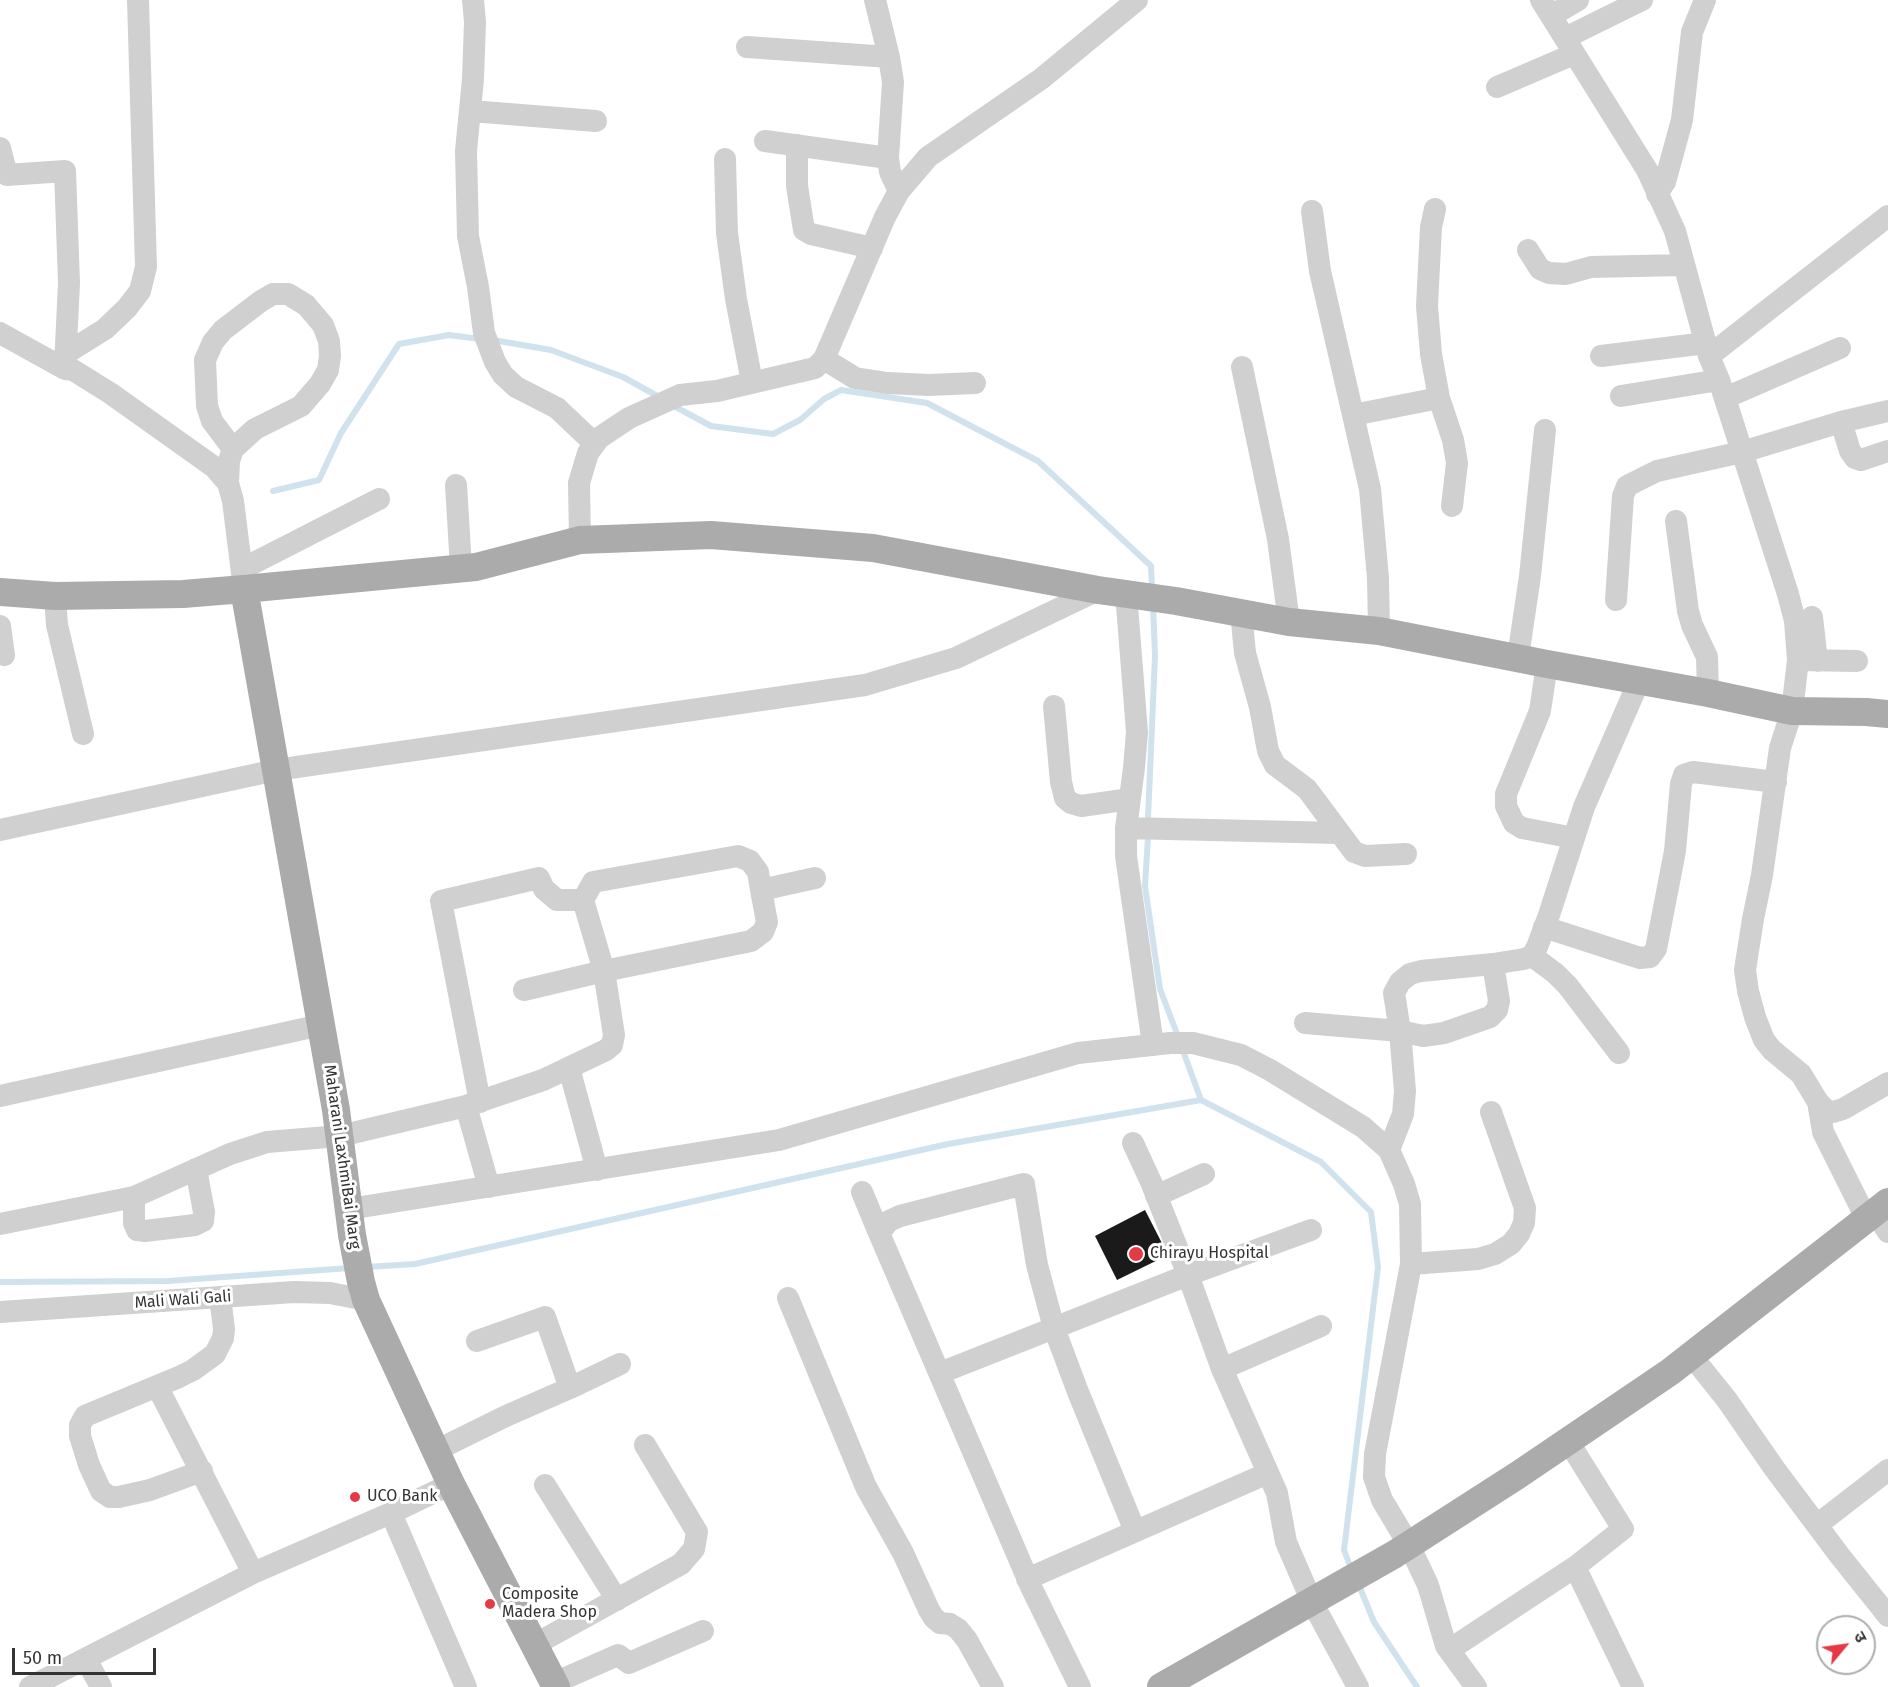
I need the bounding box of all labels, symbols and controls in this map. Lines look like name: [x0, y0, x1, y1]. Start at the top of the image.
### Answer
street label: Maharani LaxhmiBai Marg: [320, 1063, 364, 1251]
place label: Chirayu Hospital: [1150, 1244, 1269, 1264]
marker: Chirayu Hospital: [1127, 1245, 1145, 1263]
street label: Mali Wali Gali: [134, 1287, 232, 1313]
place label: UCO Bank: [367, 1487, 438, 1507]
marker: UCO Bank: [348, 1490, 362, 1504]
place label: Composite Madera Shop: [502, 1585, 597, 1623]
marker: Composite Madera Shop: [483, 1597, 497, 1611]
north arrow: [1816, 1615, 1876, 1675]
text: उ: [1850, 1628, 1871, 1646]
scale bar: [15, 1636, 159, 1674]
text: 50 m: [23, 1647, 62, 1669]

